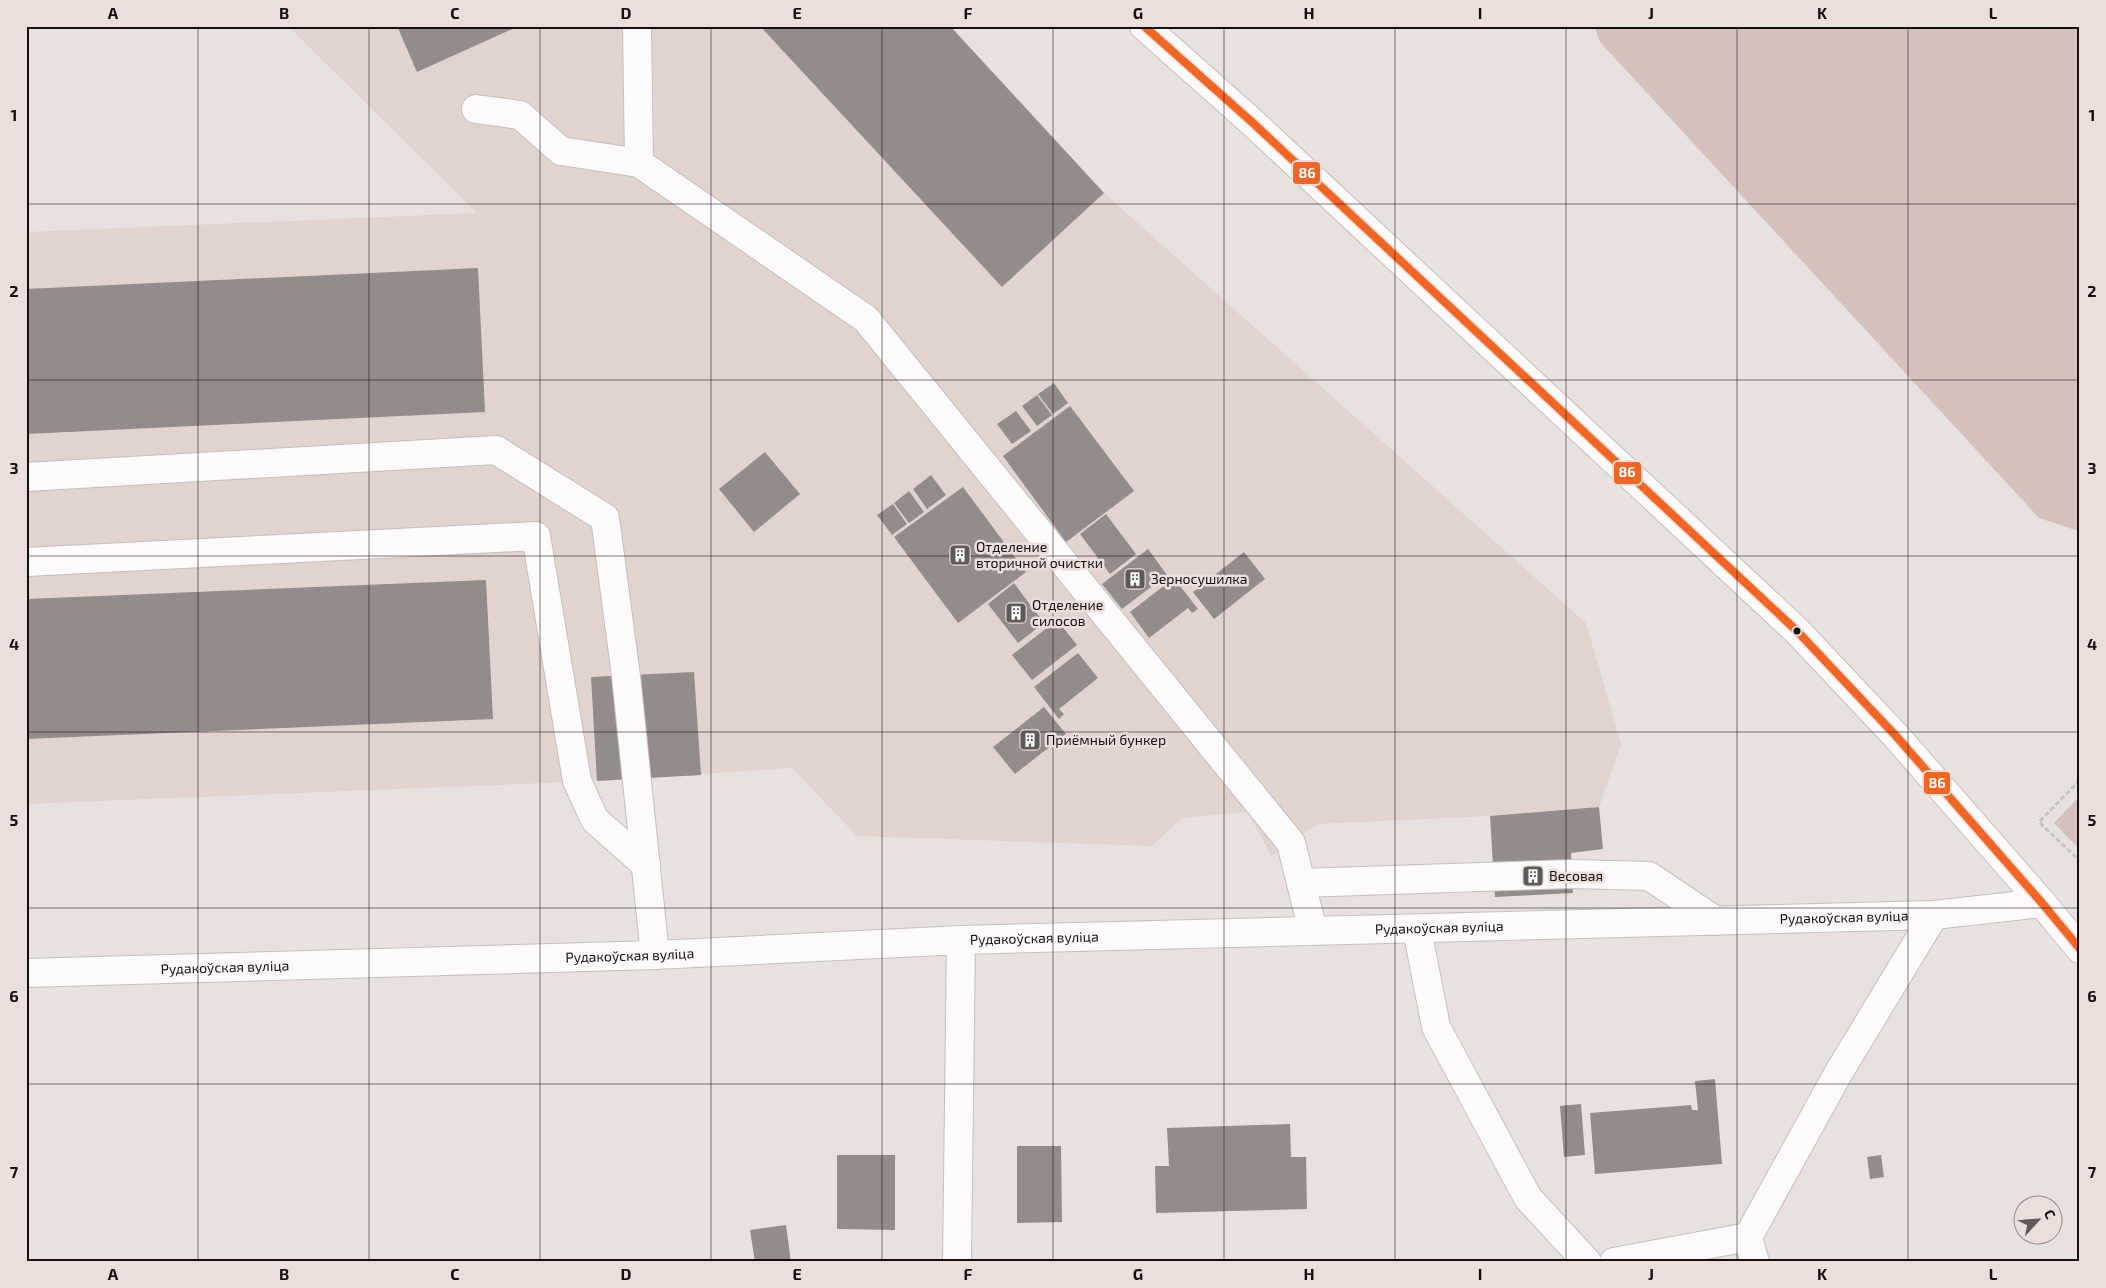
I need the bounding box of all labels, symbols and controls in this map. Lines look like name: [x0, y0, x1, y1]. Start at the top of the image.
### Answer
text: A: [108, 3, 119, 22]
text: B: [279, 3, 289, 22]
text: C: [450, 3, 460, 22]
text: D: [621, 3, 632, 22]
text: E: [792, 3, 802, 22]
text: F: [964, 3, 973, 22]
text: G: [1133, 3, 1143, 22]
text: H: [1303, 3, 1315, 22]
text: I: [1478, 3, 1482, 22]
text: J: [1648, 3, 1654, 22]
text: K: [1817, 3, 1828, 22]
text: L: [1989, 3, 1998, 22]
text: 1: [11, 105, 17, 124]
text: 1: [2089, 105, 2095, 124]
line badge: 86: [1292, 161, 1321, 185]
text: 86: [1299, 164, 1315, 181]
text: 2: [9, 281, 19, 300]
text: 2: [2087, 281, 2097, 300]
text: 3: [9, 458, 19, 477]
text: 3: [2087, 458, 2097, 477]
line badge: 86: [1613, 461, 1642, 485]
text: 86: [1619, 463, 1635, 480]
place label: Отделение вторичной очистки: [976, 538, 1103, 571]
building icon: Отделение вторичной очистки: [948, 543, 972, 567]
building icon: Зерносушилка: [1123, 567, 1147, 591]
place label: Зерносушилка: [1151, 570, 1248, 587]
place label: Отделение силосов: [1032, 596, 1103, 629]
building icon: Отделение силосов: [1004, 601, 1028, 625]
unlabelled marker: [1792, 626, 1802, 636]
text: 4: [9, 634, 19, 653]
text: 4: [2087, 634, 2097, 653]
building icon: Приёмный бункер: [1018, 728, 1042, 752]
place label: Приёмный бункер: [1046, 731, 1166, 748]
line badge: 86: [1923, 771, 1951, 795]
text: 86: [1929, 774, 1945, 791]
text: 5: [10, 810, 19, 829]
text: 5: [2088, 810, 2097, 829]
building icon: Весовая: [1521, 864, 1545, 888]
place label: Весовая: [1549, 867, 1603, 884]
street label: Рудакоўская вуліца: [1779, 907, 1909, 927]
street label: Рудакоўская вуліца: [1375, 917, 1504, 937]
street label: Рудакоўская вуліца: [970, 927, 1099, 948]
street label: Рудакоўская вуліца: [565, 944, 695, 966]
street label: Рудакоўская вуліца: [160, 956, 290, 977]
text: 6: [9, 986, 19, 1005]
text: 6: [2087, 986, 2097, 1005]
text: 7: [10, 1162, 19, 1181]
text: 7: [2088, 1162, 2097, 1181]
north arrow: [2014, 1196, 2064, 1246]
text: С: [2041, 1207, 2060, 1222]
text: A: [108, 1264, 119, 1283]
text: B: [279, 1264, 289, 1283]
text: C: [450, 1264, 460, 1283]
text: D: [621, 1264, 632, 1283]
text: E: [792, 1264, 802, 1283]
text: F: [964, 1264, 973, 1283]
text: G: [1133, 1264, 1143, 1283]
text: H: [1303, 1264, 1315, 1283]
text: I: [1478, 1264, 1482, 1283]
text: J: [1648, 1264, 1654, 1283]
text: K: [1817, 1264, 1828, 1283]
text: L: [1989, 1264, 1998, 1283]

